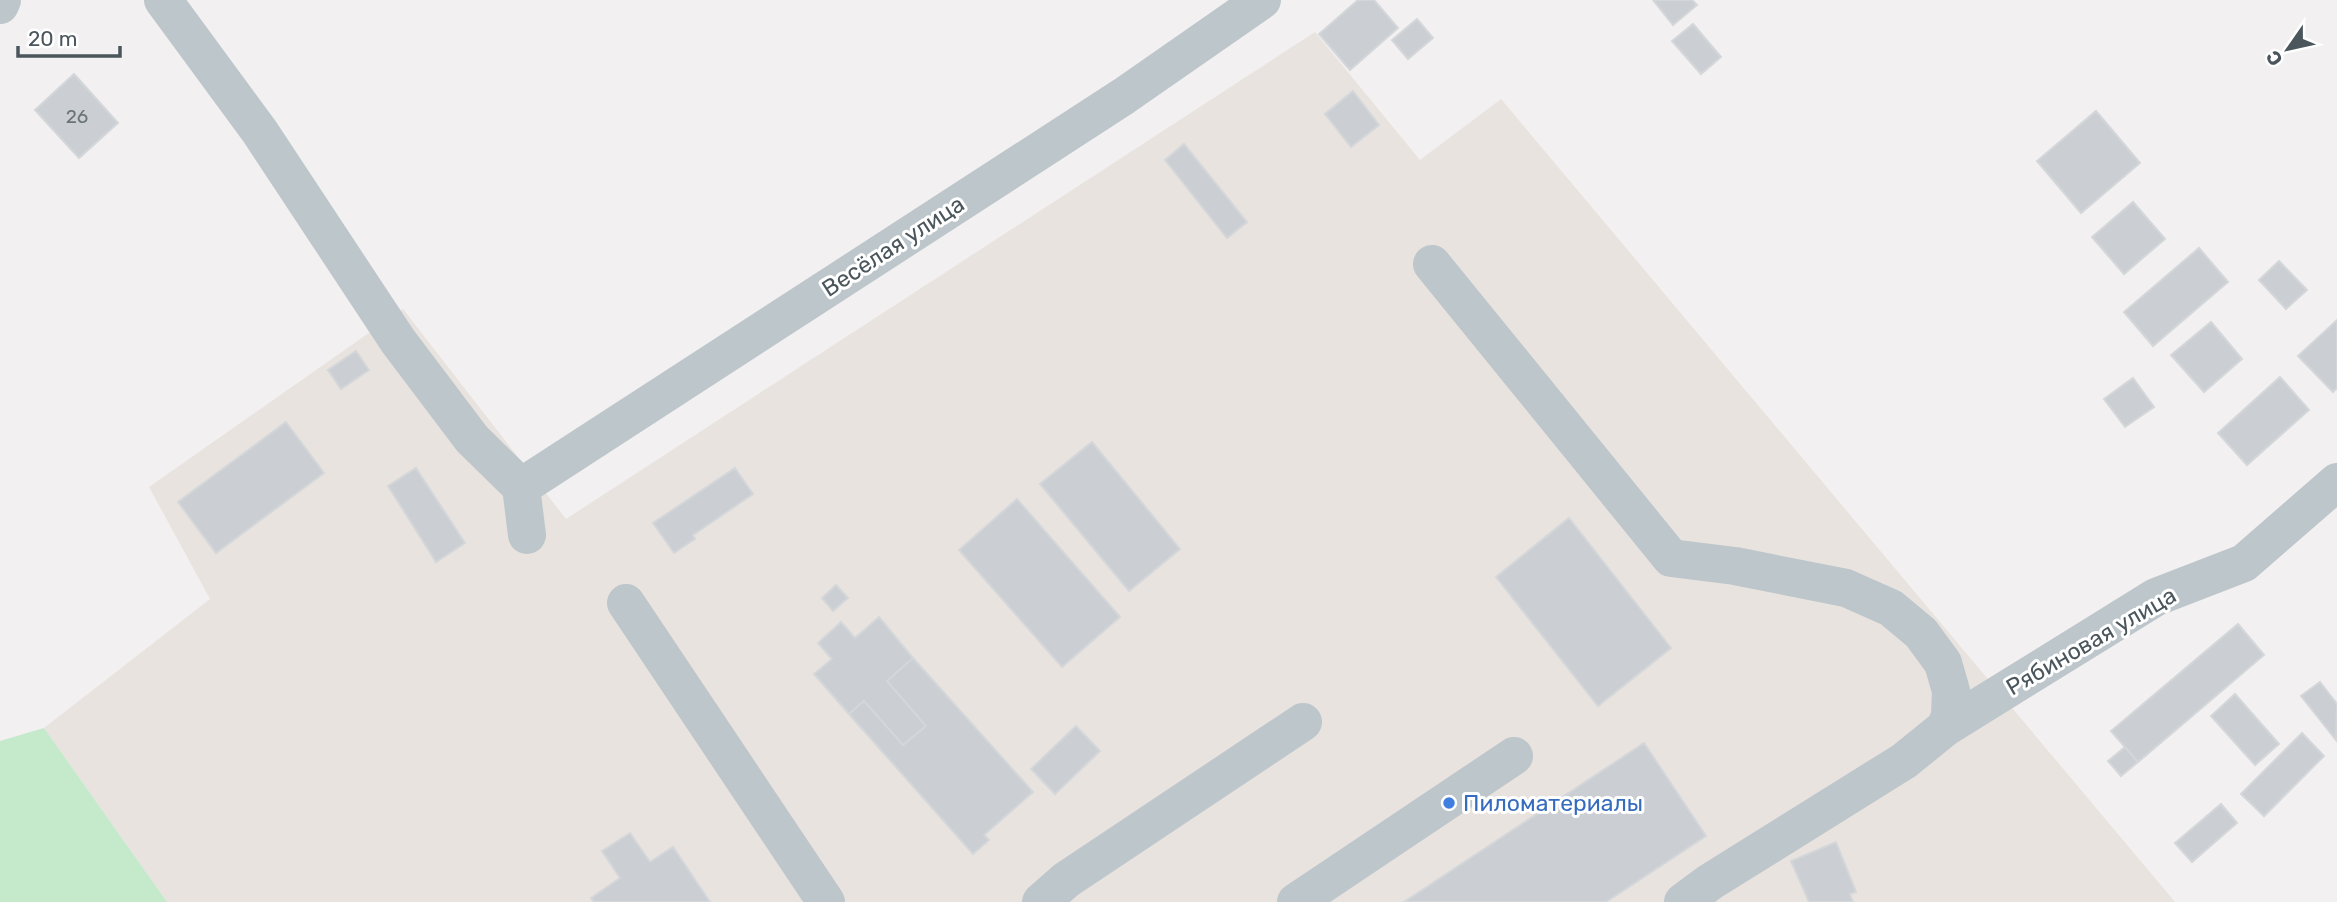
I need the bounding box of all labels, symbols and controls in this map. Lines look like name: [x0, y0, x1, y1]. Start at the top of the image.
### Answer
scale bar: [18, 14, 119, 58]
north arrow: [2253, 14, 2323, 84]
text: 20 m: [28, 26, 77, 51]
text: С: [2261, 46, 2288, 70]
house number: 26: [66, 105, 88, 128]
street label: Весёлая улица: [817, 190, 969, 302]
street label: Рябиновая улица: [2001, 581, 2181, 701]
place label: Пиломатериалы: [1463, 789, 1643, 817]
marker: Пиломатериалы: [1441, 795, 1457, 811]

